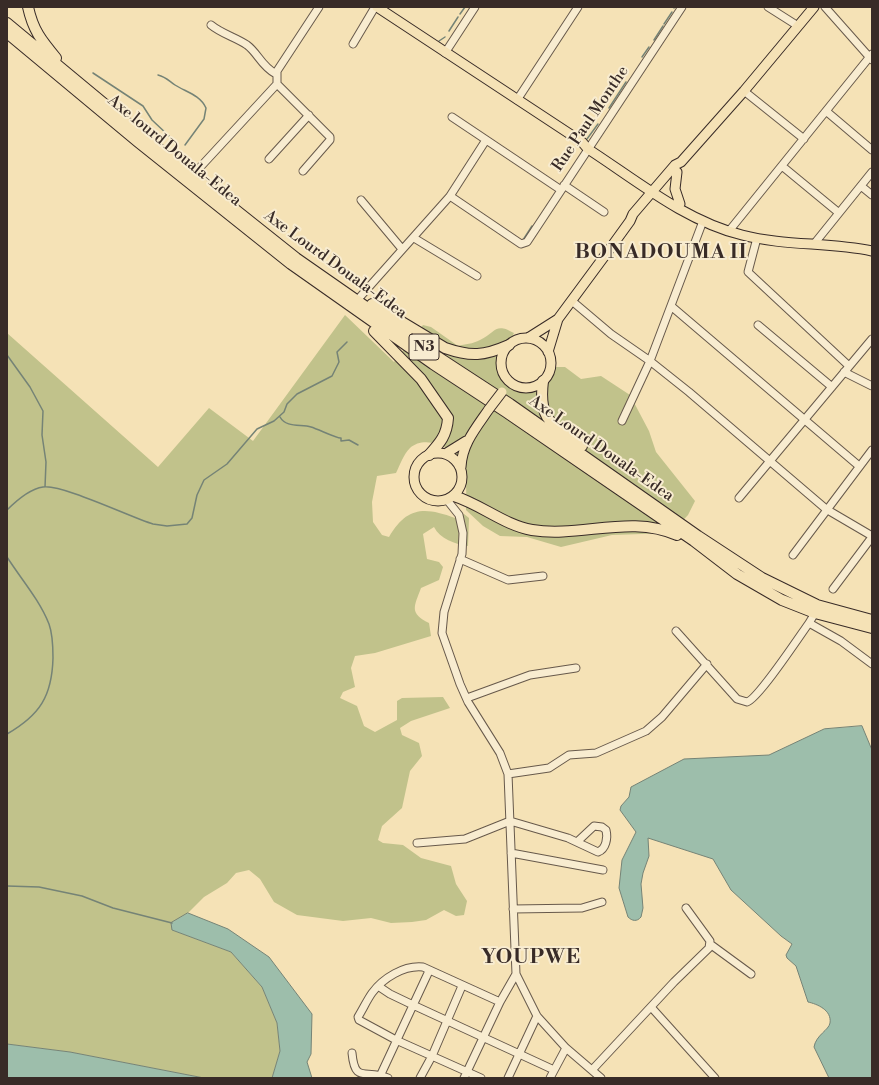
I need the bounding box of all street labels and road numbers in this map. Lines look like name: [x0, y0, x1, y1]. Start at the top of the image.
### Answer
street label: Rue Paul Monthe: [549, 63, 633, 175]
street label: Axe lourd Douala-Edea: [103, 91, 245, 211]
street label: Axe Lourd Douala-Edea: [260, 207, 410, 323]
road number: N3: [409, 334, 439, 360]
street label: Axe Lourd Douala-Edea: [525, 392, 677, 506]

